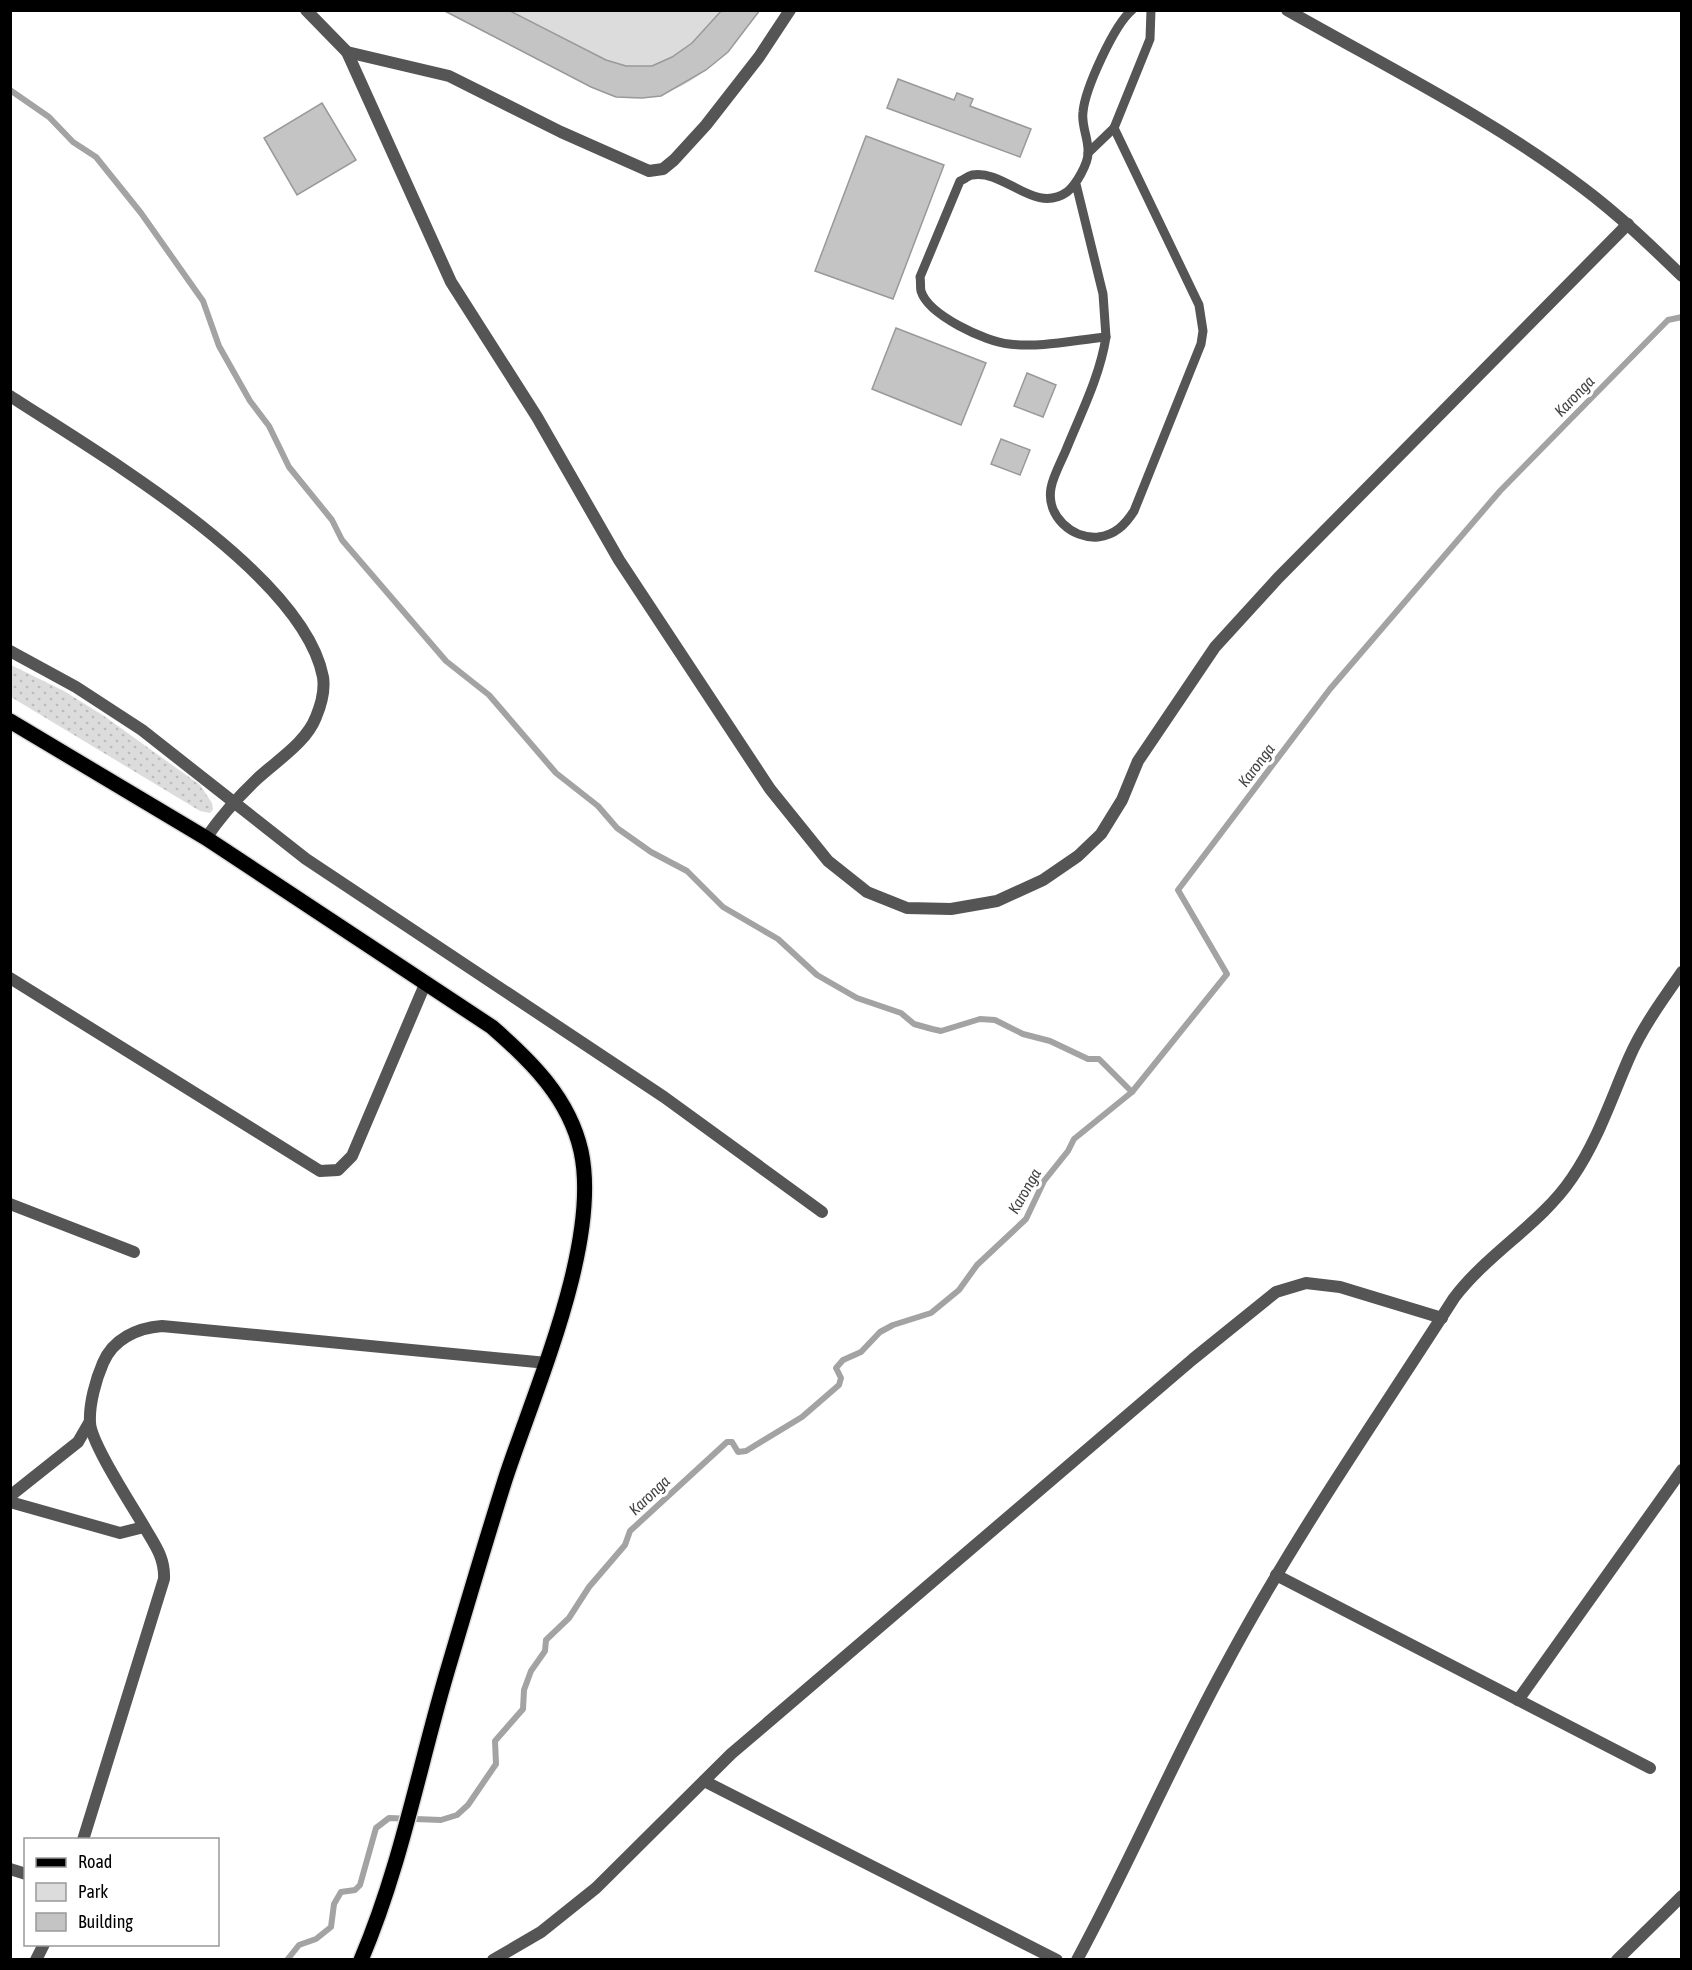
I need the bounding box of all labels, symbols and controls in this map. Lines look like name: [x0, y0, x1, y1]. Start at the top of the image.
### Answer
water label: Karonga: [1550, 372, 1599, 421]
water label: Karonga: [1234, 740, 1279, 791]
water label: Karonga: [1004, 1165, 1045, 1217]
water label: Karonga: [625, 1471, 674, 1519]
legend: [24, 1838, 219, 1946]
text: Road: [78, 1851, 112, 1872]
text: Park: [78, 1881, 108, 1902]
text: Building: [78, 1911, 133, 1932]

